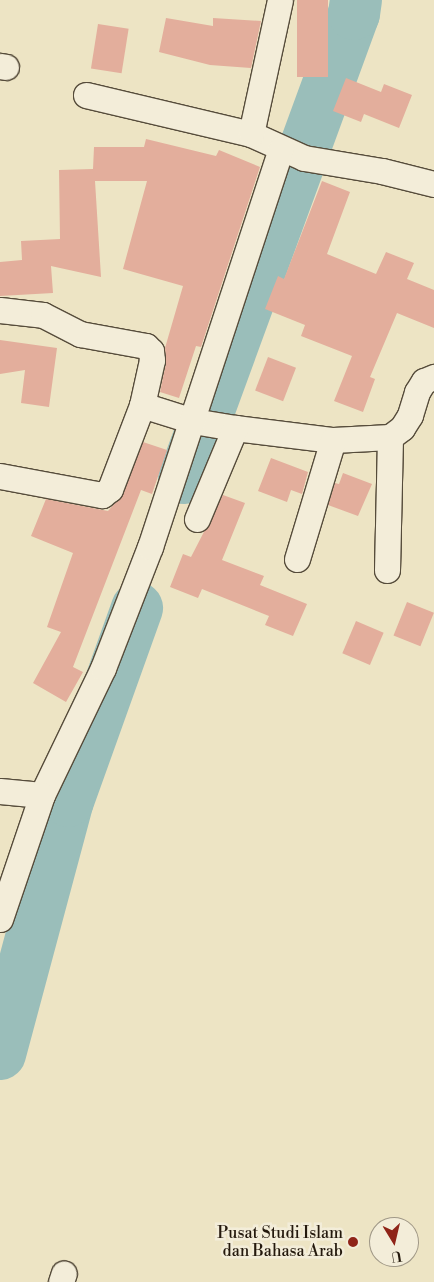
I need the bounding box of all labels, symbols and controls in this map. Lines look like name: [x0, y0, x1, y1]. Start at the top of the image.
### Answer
north arrow: [369, 1217, 419, 1267]
place label: Pusat Studi Islam dan Bahasa Arab: [217, 1223, 343, 1261]
marker: Pusat Studi Islam dan Bahasa Arab: [347, 1236, 359, 1248]
text: U: [389, 1246, 403, 1266]

